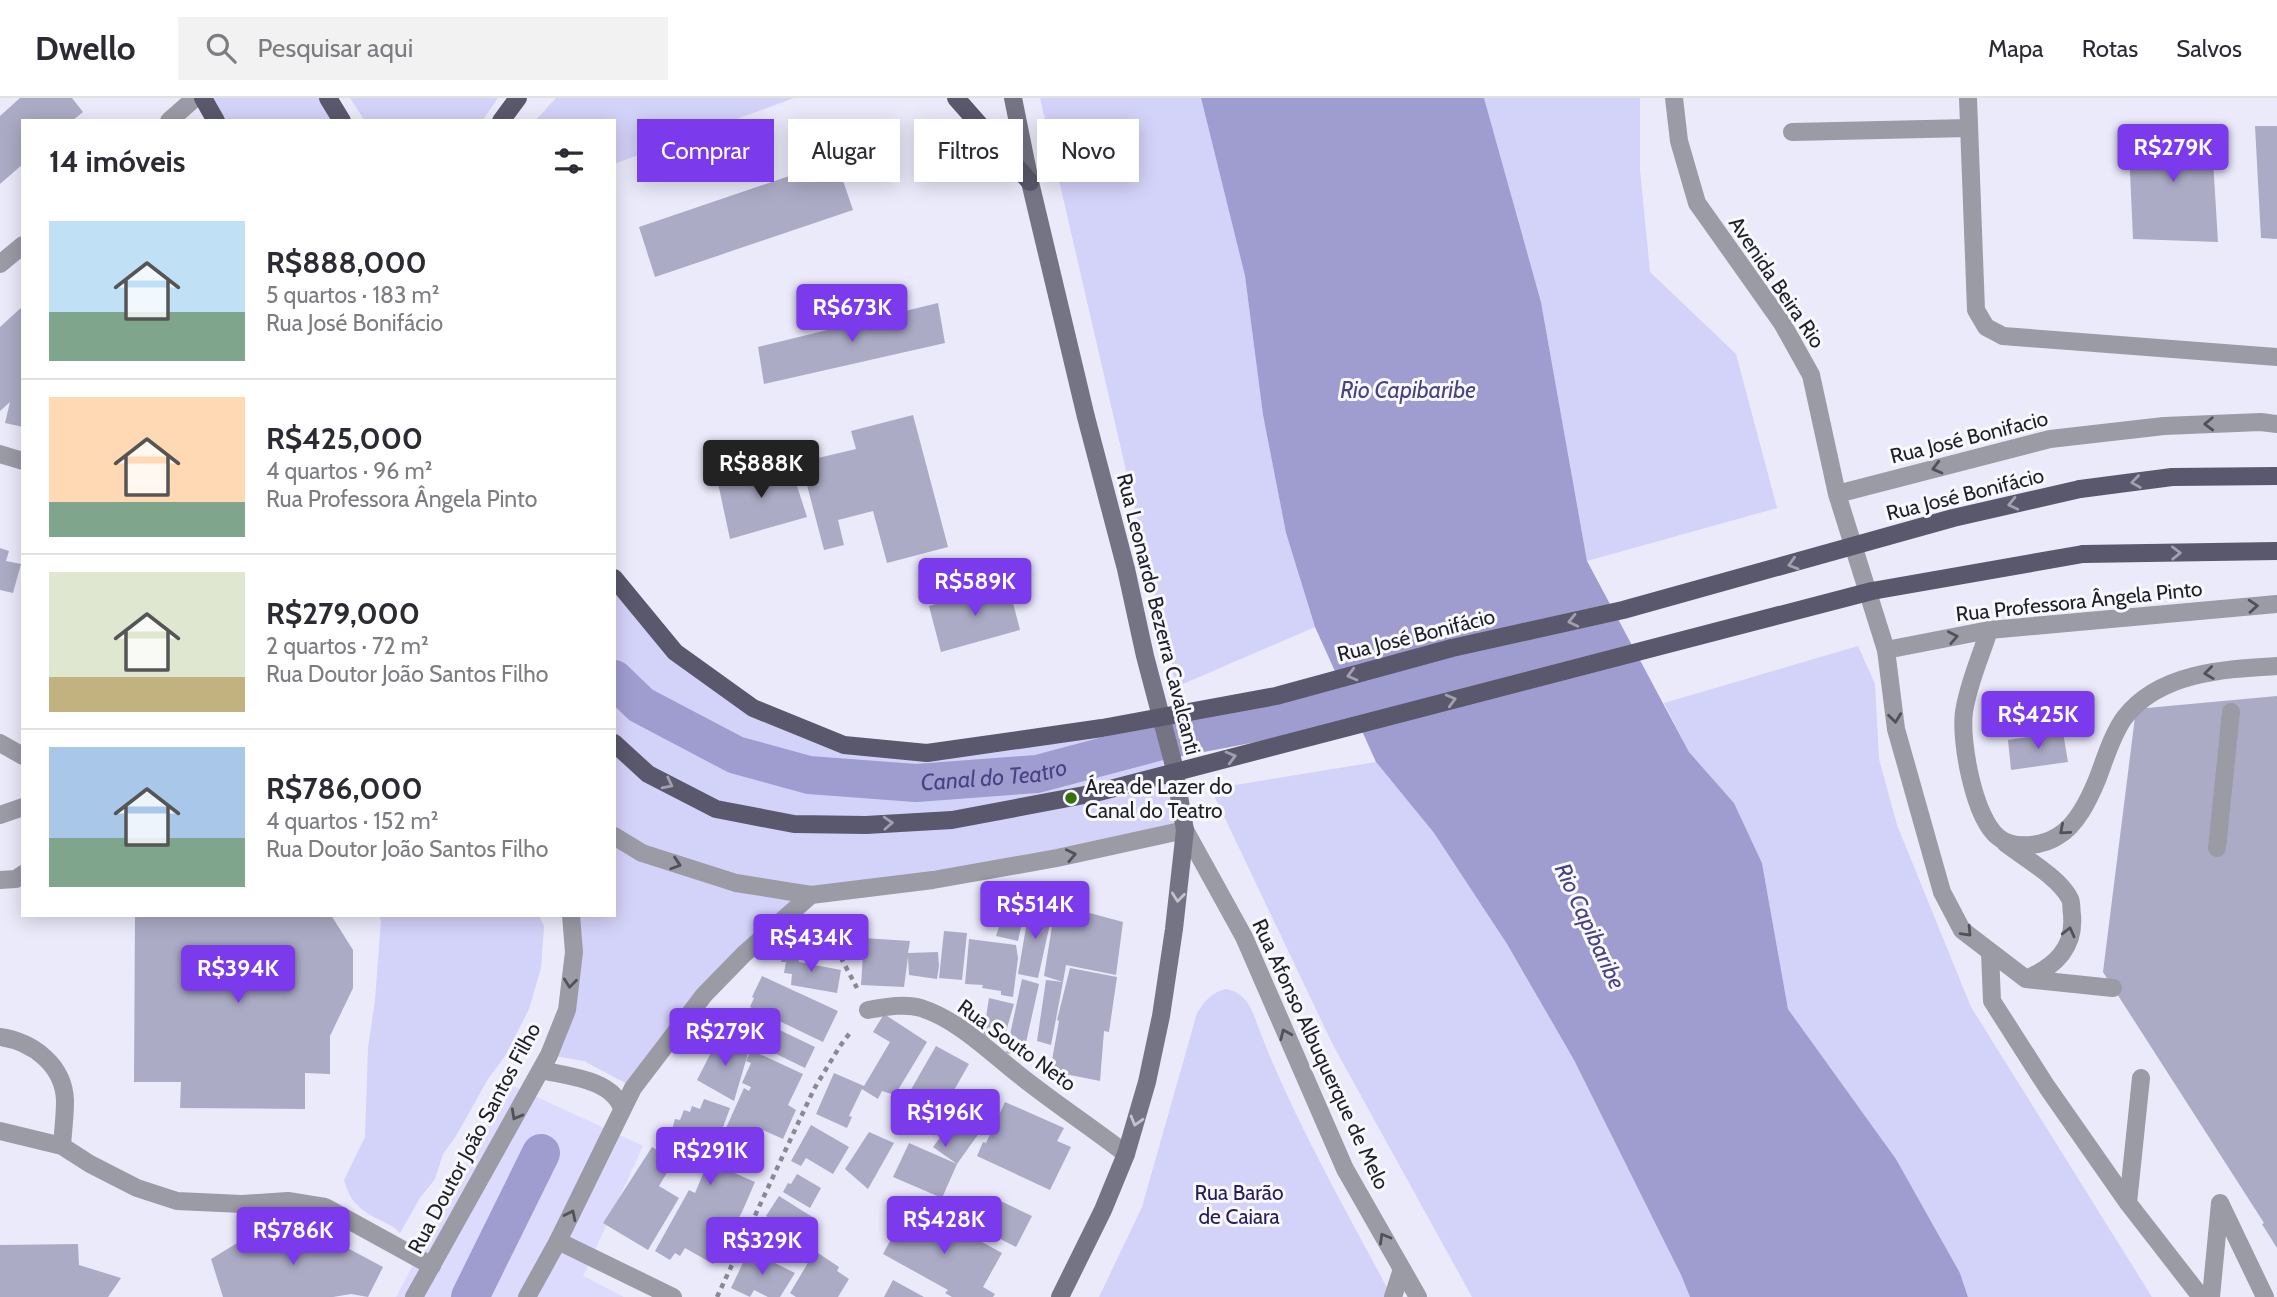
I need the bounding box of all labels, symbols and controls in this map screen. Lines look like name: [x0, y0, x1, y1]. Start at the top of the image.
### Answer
search box: [178, 17, 668, 80]
text: Dwello: [35, 28, 136, 68]
icon: search: [202, 29, 240, 67]
text: Pesquisar aqui: [258, 32, 413, 64]
text: Mapa: [1988, 34, 2044, 63]
text: Rotas: [2082, 34, 2138, 63]
text: Salvos: [2176, 34, 2242, 63]
chip: Comprar: [637, 119, 774, 182]
chip: Alugar: [788, 119, 900, 182]
chip: Filtros: [914, 119, 1023, 182]
chip: Novo: [1037, 119, 1139, 182]
pin: R$279K: [2116, 125, 2230, 184]
text: R$279K: [2134, 133, 2212, 161]
icon: filters: [550, 142, 588, 180]
text: 14 imóveis: [49, 143, 186, 180]
street label: Avenida Beira Rio: [1724, 211, 1830, 353]
text: R$888,000: [266, 244, 427, 281]
icon: home: [105, 249, 189, 333]
text: 5 quartos · 183 m²: [266, 281, 439, 309]
pin: R$673K: [795, 285, 909, 344]
text: R$673K: [812, 293, 892, 321]
text: Rua José Bonifácio: [266, 309, 443, 337]
water label: Rio Capibaribe: [1340, 376, 1476, 404]
street label: Rua José Bonifacio: [1888, 405, 2050, 469]
one-way arrow: [2203, 416, 2214, 431]
text: R$425,000: [266, 420, 423, 457]
icon: home: [105, 425, 189, 509]
pin: R$888K: [704, 440, 818, 500]
text: R$888K: [719, 449, 803, 477]
text: 4 quartos · 96 m²: [266, 457, 432, 485]
one-way arrow: [1931, 460, 1943, 474]
street label: Rua José Bonifácio: [1884, 462, 2046, 526]
street label: Rua Leonardo Bezerra Cavalcanti: [1112, 471, 1206, 757]
one-way arrow: [2130, 474, 2141, 489]
text: Rua Professora Ângela Pinto: [266, 485, 537, 513]
one-way arrow: [2007, 496, 2019, 510]
one-way arrow: [2171, 545, 2182, 560]
one-way arrow: [1788, 555, 1800, 570]
pin: R$589K: [918, 559, 1032, 618]
text: R$589K: [934, 567, 1016, 595]
street label: Rua Professora Ângela Pinto: [1955, 576, 2203, 626]
text: R$279,000: [266, 595, 420, 632]
one-way arrow: [2247, 599, 2258, 614]
icon: home: [105, 600, 189, 684]
street label: Rua José Bonifácio: [1335, 603, 1497, 667]
one-way arrow: [1567, 612, 1579, 627]
one-way arrow: [1947, 631, 1959, 646]
text: 2 quartos · 72 m²: [266, 632, 429, 660]
text: Rua Doutor João Santos Filho: [266, 660, 548, 688]
one-way arrow: [2203, 666, 2215, 681]
one-way arrow: [1347, 667, 1359, 681]
pin: R$425K: [1981, 692, 2095, 751]
one-way arrow: [1445, 694, 1457, 708]
text: R$425K: [1998, 700, 2078, 728]
one-way arrow: [1887, 712, 1902, 724]
one-way arrow: [1225, 751, 1237, 765]
water label: Canal do Teatro: [920, 753, 1070, 797]
text: R$786,000: [266, 770, 423, 807]
place label: Área de Lazer do Canal do Teatro: [1085, 774, 1233, 823]
icon: home: [105, 775, 189, 859]
one-way arrow: [661, 776, 673, 790]
marker: Área de Lazer do Canal do Teatro: [1063, 790, 1079, 806]
text: 4 quartos · 152 m²: [266, 807, 438, 835]
one-way arrow: [883, 816, 894, 831]
one-way arrow: [2059, 822, 2072, 834]
text: Rua Doutor João Santos Filho: [266, 835, 548, 863]
one-way arrow: [1065, 849, 1077, 864]
one-way arrow: [669, 856, 682, 870]
water label: Rio Capibaribe: [1549, 859, 1631, 993]
pin: R$514K: [978, 882, 1092, 941]
text: R$514K: [996, 890, 1074, 918]
one-way arrow: [1170, 892, 1185, 903]
pin: R$434K: [754, 914, 868, 974]
street label: Rua Afonso Albuquerque de Melo: [1247, 915, 1395, 1193]
text: R$434K: [769, 923, 853, 951]
one-way arrow: [1958, 924, 1971, 937]
one-way arrow: [2061, 927, 2075, 939]
pin: R$394K: [181, 946, 295, 1005]
text: R$394K: [197, 954, 279, 982]
one-way arrow: [563, 977, 578, 989]
street label: Rua Souto Neto: [953, 994, 1081, 1096]
pin: R$279K: [668, 1009, 782, 1068]
text: R$279K: [686, 1017, 764, 1045]
street label: Rua Doutor João Santos Filho: [402, 1018, 546, 1258]
one-way arrow: [1279, 1028, 1293, 1041]
pin: R$196K: [888, 1090, 1002, 1149]
text: R$196K: [907, 1098, 983, 1126]
one-way arrow: [511, 1107, 524, 1120]
one-way arrow: [1129, 1114, 1144, 1126]
pin: R$291K: [653, 1128, 767, 1187]
text: R$291K: [672, 1136, 748, 1164]
park label: Rua Barão de Caiara: [1195, 1180, 1283, 1229]
pin: R$428K: [887, 1196, 1001, 1256]
text: R$428K: [903, 1205, 985, 1233]
pin: R$786K: [236, 1208, 350, 1267]
one-way arrow: [562, 1210, 576, 1222]
text: R$786K: [253, 1216, 333, 1244]
pin: R$329K: [705, 1218, 819, 1277]
text: R$329K: [722, 1226, 802, 1254]
one-way arrow: [1379, 1233, 1392, 1245]

